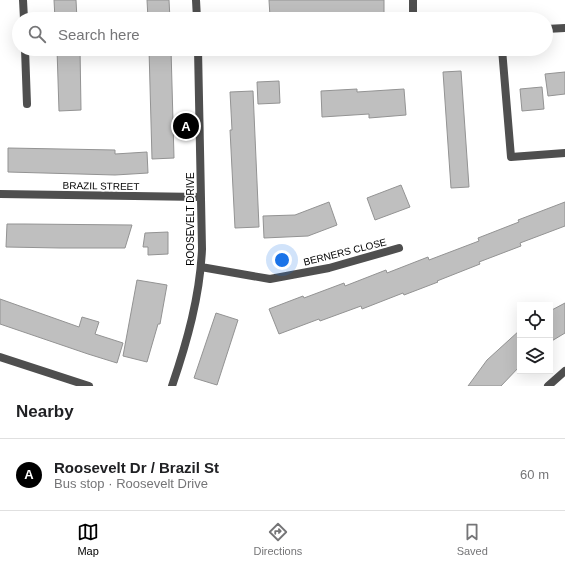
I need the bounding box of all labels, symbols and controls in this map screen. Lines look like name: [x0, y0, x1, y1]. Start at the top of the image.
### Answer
search box: [12, 12, 553, 56]
icon: search: [26, 23, 48, 45]
text: Search here: [58, 26, 140, 43]
pin: A: [173, 111, 199, 141]
street label: ROOSEVELT DRIVE: [185, 172, 196, 266]
street label: BRAZIL STREET: [62, 180, 140, 192]
street label: BERNERS CLOSE: [302, 236, 388, 268]
your location: [272, 250, 292, 270]
map controls: [517, 302, 553, 374]
button: locate: [517, 302, 553, 338]
button: layers: [517, 338, 553, 374]
text: Nearby: [16, 402, 74, 421]
text: Roosevelt Dr / Brazil St: [54, 459, 219, 476]
text: A: [24, 467, 34, 482]
text: 60 m: [520, 467, 549, 482]
text: Bus stop · Roosevelt Drive: [54, 476, 208, 491]
tab: Map: [77, 521, 99, 557]
tab: Directions: [253, 521, 302, 557]
tab: Saved: [457, 521, 488, 557]

